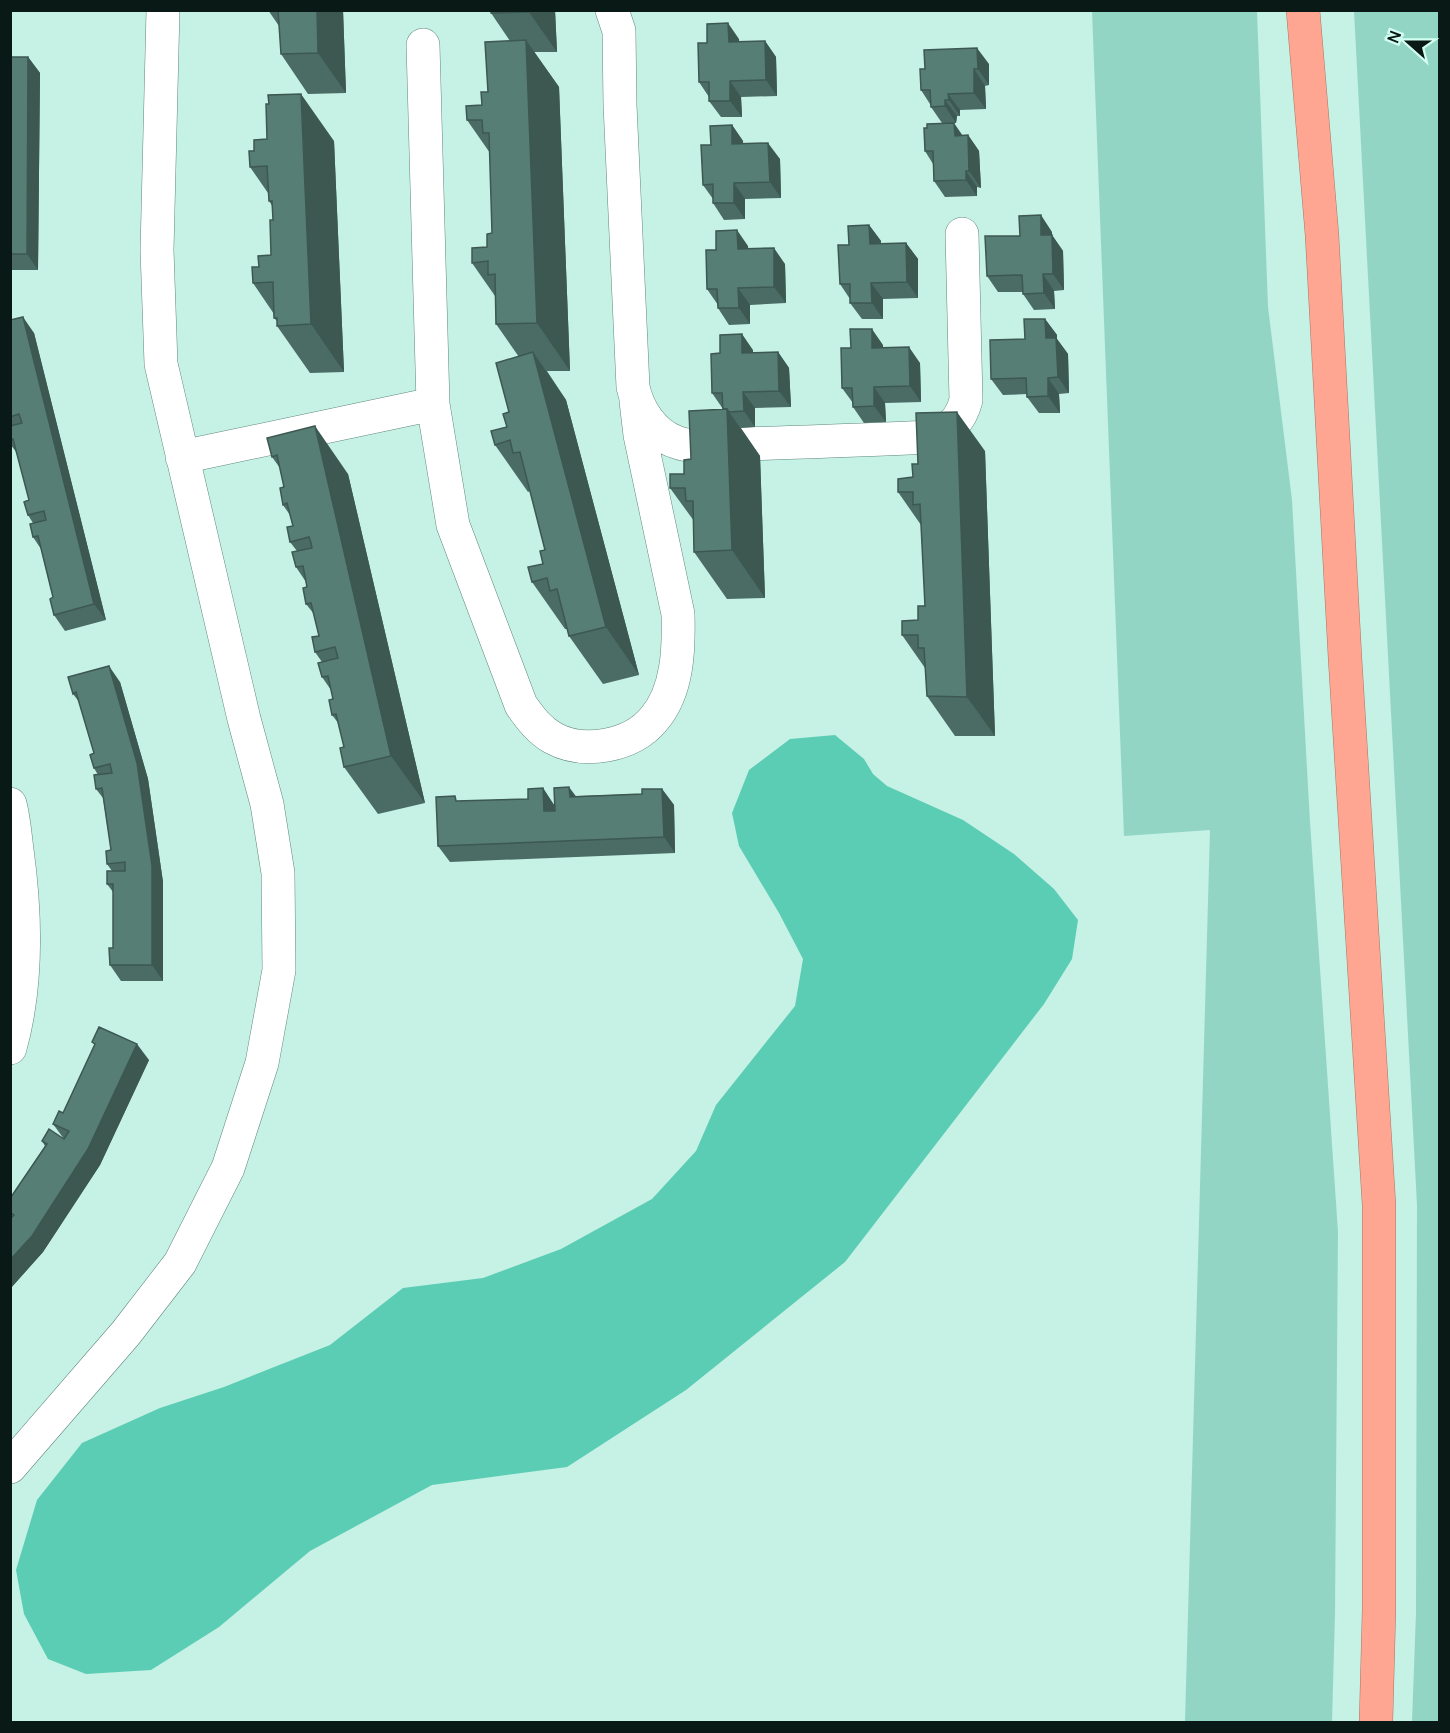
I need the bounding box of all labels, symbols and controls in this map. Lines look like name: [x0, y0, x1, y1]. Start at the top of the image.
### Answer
north arrow: [1378, 12, 1438, 72]
text: N: [1382, 27, 1406, 46]

